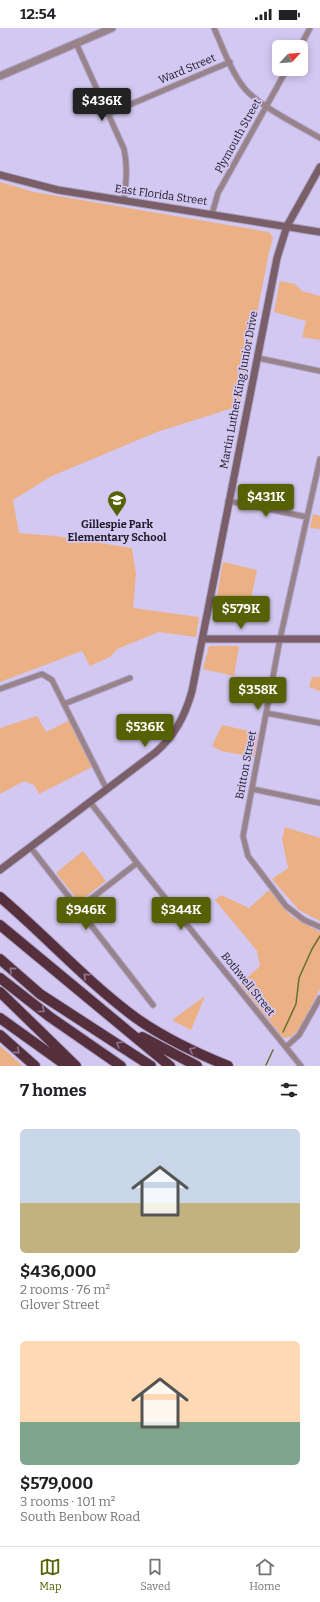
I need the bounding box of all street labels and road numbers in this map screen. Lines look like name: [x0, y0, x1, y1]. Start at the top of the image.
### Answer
street label: Ward Street: [156, 51, 218, 87]
street label: Plymouth Street: [212, 97, 264, 175]
street label: East Florida Street: [114, 182, 208, 208]
street label: Martin Luther King Junior Drive: [217, 310, 261, 470]
street label: Britton Street: [233, 730, 259, 800]
street label: Bothwell Street: [218, 950, 278, 1018]

